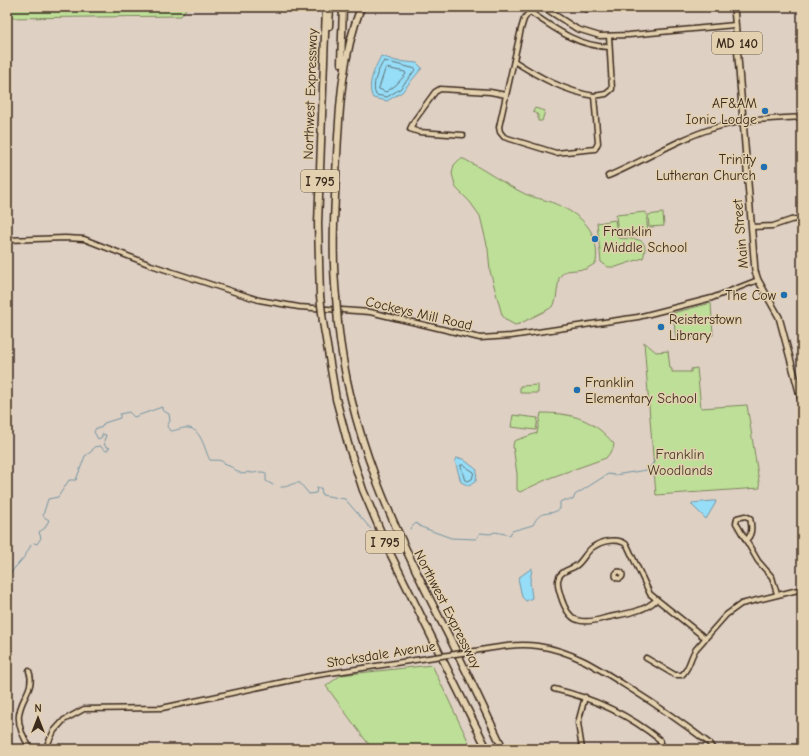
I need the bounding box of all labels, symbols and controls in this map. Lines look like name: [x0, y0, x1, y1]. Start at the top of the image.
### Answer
street label: Northwest Expressway: [300, 27, 321, 160]
road number: MD 140: [712, 32, 762, 54]
place label: AF&AM Ionic Lodge: [686, 95, 757, 128]
marker: AF&AM Ionic Lodge: [760, 106, 770, 116]
place label: Trinity Lutheran Church: [656, 151, 757, 184]
marker: Trinity Lutheran Church: [759, 162, 769, 172]
road number: I 795: [301, 170, 339, 192]
street label: Main Street: [729, 198, 752, 269]
place label: Franklin Middle School: [603, 223, 687, 256]
marker: Franklin Middle School: [590, 234, 600, 244]
place label: The Cow: [725, 287, 777, 304]
marker: The Cow: [779, 290, 789, 300]
street label: Cockeys Mill Road: [364, 293, 474, 334]
place label: Reisterstown Library: [669, 311, 742, 344]
marker: Reisterstown Library: [656, 322, 666, 332]
place label: Franklin Elementary School: [585, 374, 697, 407]
marker: Franklin Elementary School: [572, 385, 582, 395]
park label: Franklin Woodlands: [647, 446, 713, 479]
road number: I 795: [366, 531, 404, 553]
street label: Northwest Expressway: [410, 547, 485, 672]
street label: Stocksdale Avenue: [325, 637, 437, 671]
north arrow: [18, 698, 58, 738]
text: N: [34, 702, 42, 715]

